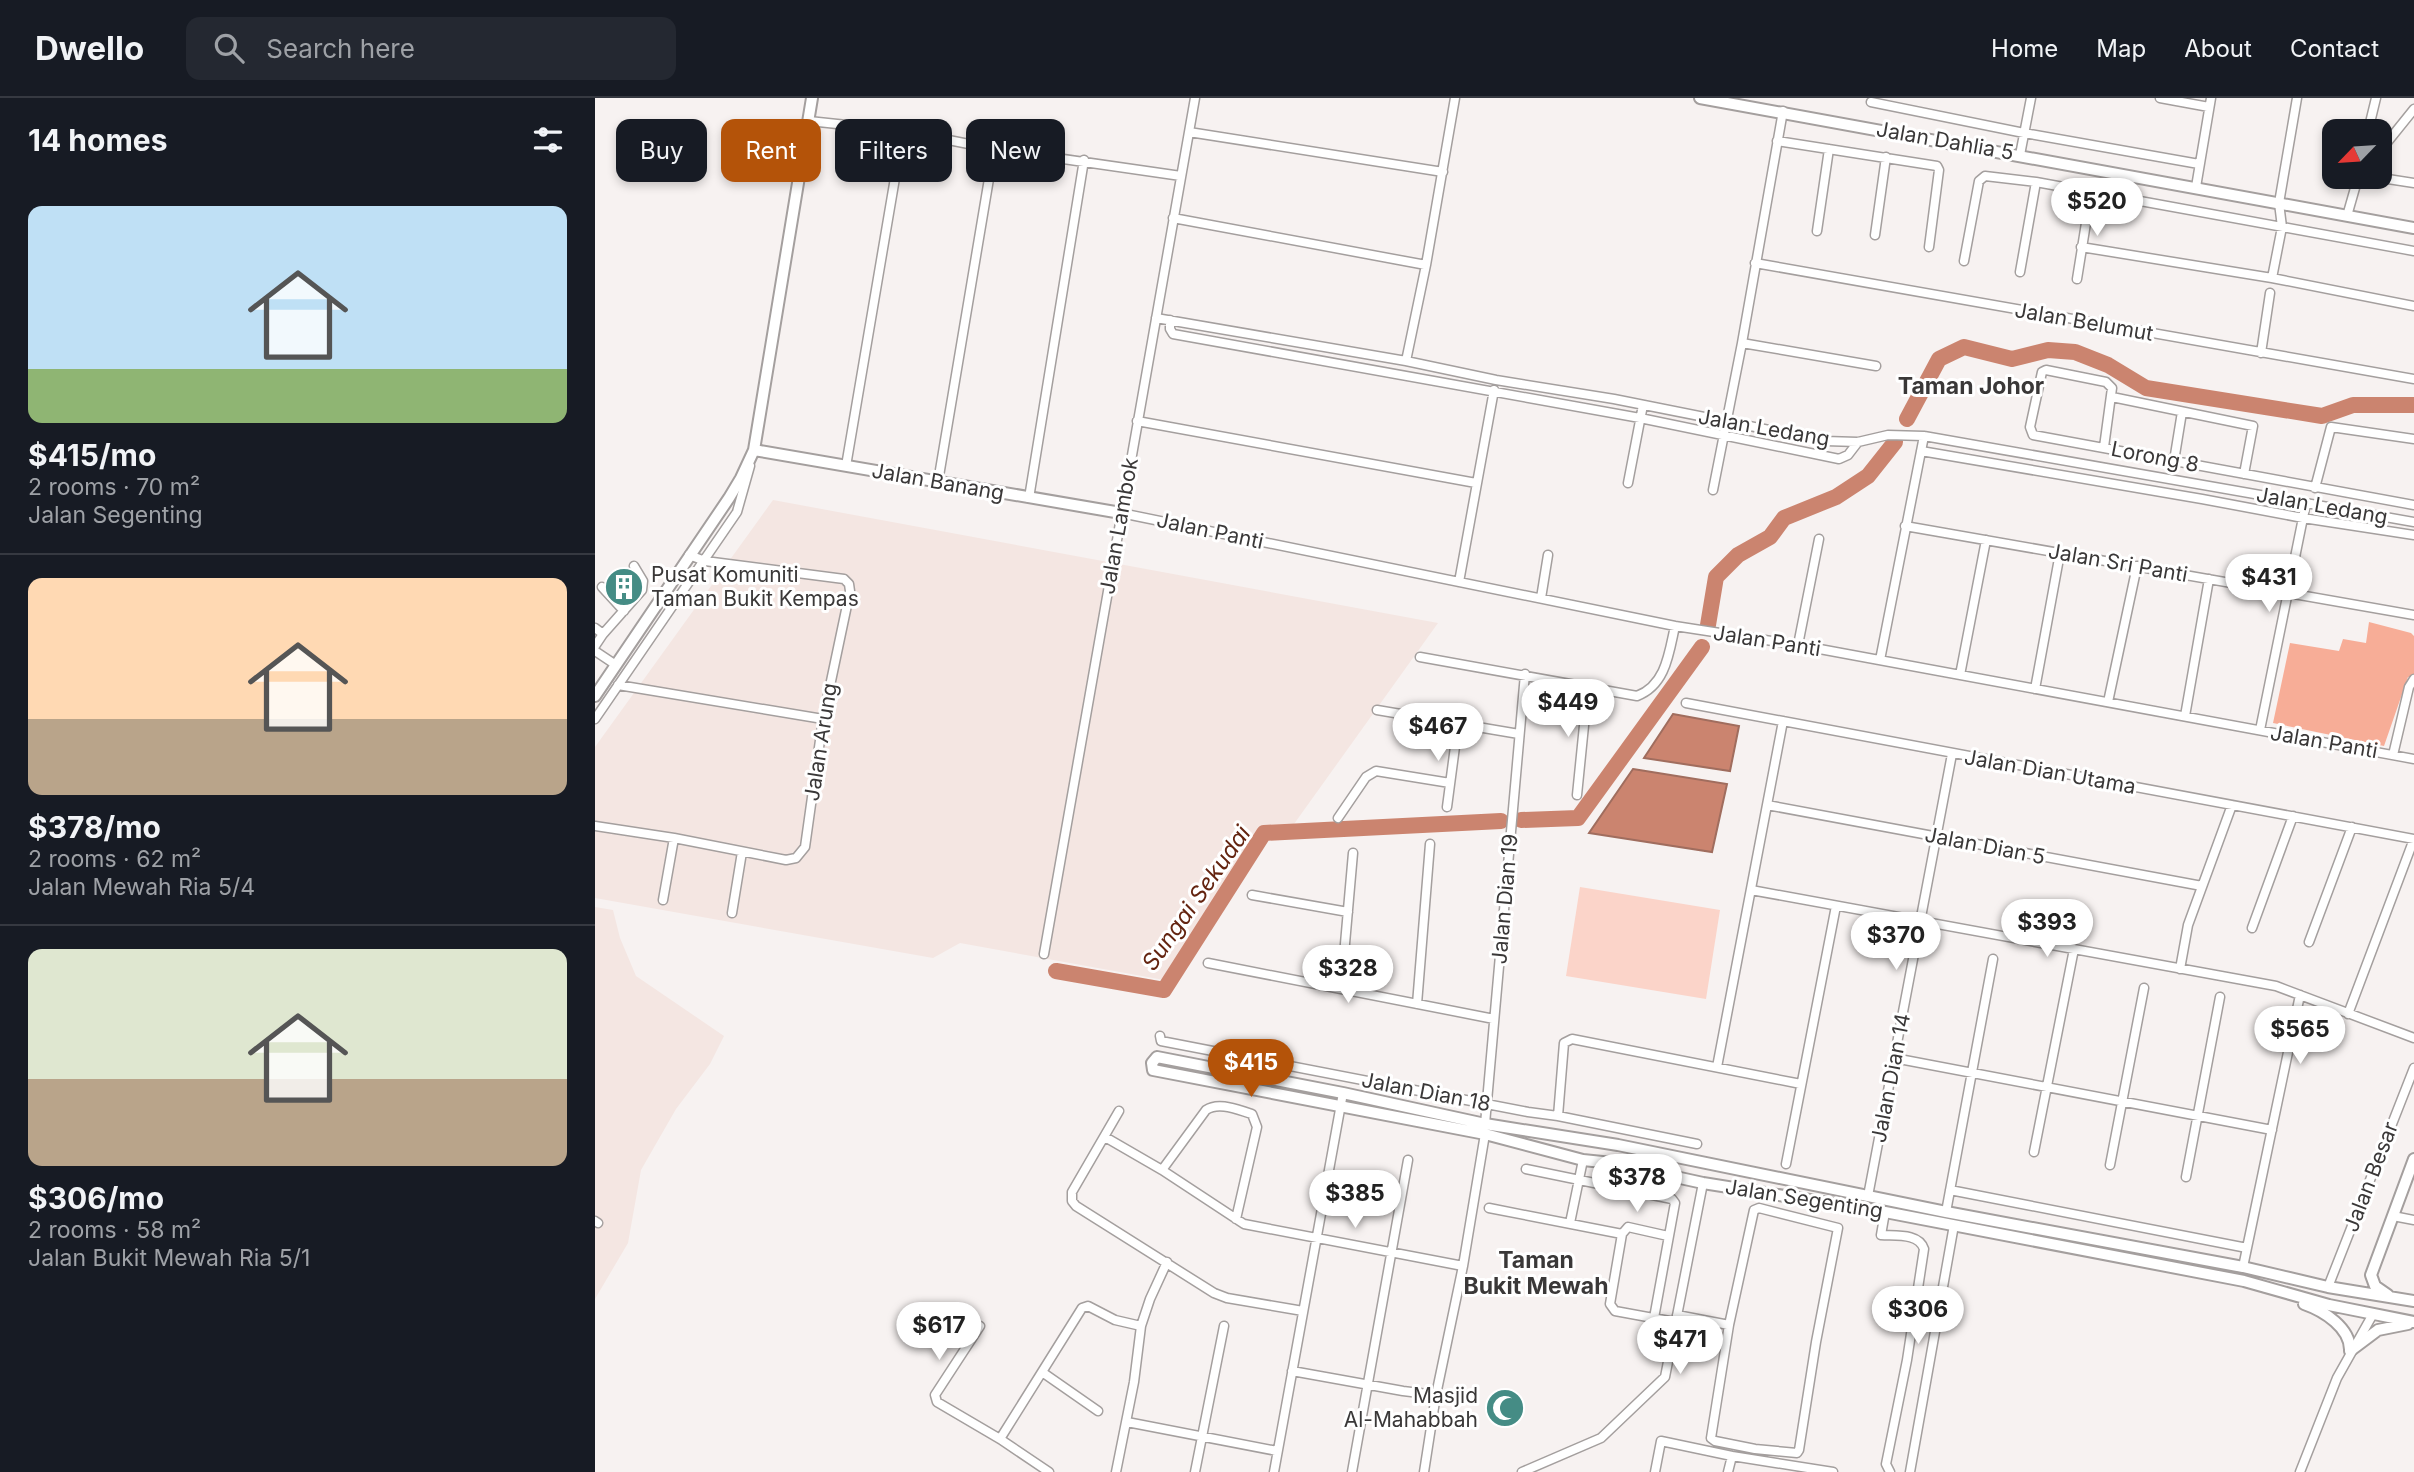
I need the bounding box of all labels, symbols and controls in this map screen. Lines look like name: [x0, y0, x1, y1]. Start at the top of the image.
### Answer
search box: [186, 17, 676, 80]
text: Dwello: [35, 28, 144, 68]
icon: search: [210, 29, 248, 67]
text: Search here: [266, 33, 415, 64]
text: Home: [1991, 34, 2058, 63]
text: Map: [2096, 34, 2146, 63]
text: About: [2184, 34, 2252, 63]
text: Contact: [2290, 34, 2379, 63]
street label: Jalan Dahlia 5: [1874, 116, 2016, 165]
chip: Buy: [616, 119, 707, 182]
chip: Rent: [721, 119, 821, 182]
chip: Filters: [835, 119, 952, 182]
chip: New: [966, 119, 1065, 182]
north arrow: [2322, 119, 2392, 189]
map controls: [2322, 119, 2392, 189]
icon: filters: [529, 121, 567, 159]
text: 14 homes: [28, 122, 167, 158]
pin: $520: [2056, 178, 2138, 238]
text: $520: [2067, 187, 2127, 215]
icon: home: [235, 252, 361, 378]
street label: Jalan Belumut: [2013, 297, 2155, 346]
district label: Taman Johor: [1898, 372, 2044, 400]
street label: Jalan Ledang: [1696, 404, 1832, 451]
street label: Lorong 8: [2109, 436, 2201, 477]
text: $415/mo: [28, 437, 156, 473]
street label: Jalan Lambok: [1094, 455, 1143, 596]
street label: Jalan Banang: [870, 458, 1006, 505]
text: 2 rooms · 70 m²: [28, 473, 200, 501]
street label: Jalan Ledang: [2254, 482, 2390, 529]
text: Jalan Segenting: [28, 501, 203, 529]
street label: Jalan Panti: [1154, 507, 1266, 554]
street label: Jalan Sri Panti: [2046, 538, 2190, 587]
pin: $431: [2228, 554, 2310, 614]
place label: Pusat Komuniti Taman Bukit Kempas: [651, 562, 859, 611]
text: $431: [2241, 563, 2297, 591]
building icon: Pusat Komuniti Taman Bukit Kempas: [603, 566, 645, 608]
street label: Jalan Panti: [1712, 620, 1823, 661]
icon: home: [235, 624, 361, 750]
pin: $449: [1527, 680, 1609, 739]
street label: Jalan Arung: [799, 681, 842, 803]
text: $449: [1537, 688, 1599, 716]
pin: $467: [1397, 704, 1479, 763]
text: $467: [1409, 712, 1467, 740]
street label: Jalan Panti: [2268, 720, 2380, 763]
street label: Jalan Dian Utama: [1962, 744, 2138, 799]
text: $378/mo: [28, 809, 161, 845]
water label: Sungai Sekudai: [1136, 820, 1257, 976]
street label: Jalan Dian 5: [1923, 822, 2047, 869]
street label: Jalan Dian 19: [1486, 833, 1523, 965]
text: 2 rooms · 62 m²: [28, 845, 201, 873]
text: Jalan Mewah Ria 5/4: [28, 873, 255, 901]
pin: $393: [2006, 900, 2088, 959]
text: $393: [2017, 908, 2077, 936]
pin: $370: [1855, 912, 1937, 972]
text: $370: [1867, 921, 1925, 949]
pin: $328: [1307, 946, 1389, 1005]
text: $328: [1318, 954, 1378, 982]
icon: home: [235, 995, 361, 1121]
pin: $565: [2259, 1006, 2341, 1066]
street label: Jalan Dian 14: [1866, 1011, 1915, 1145]
text: $565: [2270, 1015, 2330, 1043]
pin: $415: [1210, 1040, 1292, 1099]
text: $415: [1224, 1048, 1278, 1076]
street label: Jalan Dian 18: [1359, 1067, 1493, 1116]
street label: Jalan Besar: [2338, 1118, 2403, 1235]
pin: $378: [1596, 1154, 1678, 1214]
text: $378: [1608, 1163, 1666, 1191]
pin: $385: [1314, 1170, 1396, 1230]
street label: Jalan Segenting: [1723, 1174, 1885, 1223]
text: $385: [1325, 1179, 1385, 1207]
text: $306/mo: [28, 1180, 164, 1216]
text: 2 rooms · 58 m²: [28, 1216, 201, 1244]
text: Jalan Bukit Mewah Ria 5/1: [28, 1244, 310, 1272]
district label: Taman Bukit Mewah: [1464, 1246, 1608, 1300]
pin: $306: [1877, 1286, 1959, 1346]
text: $306: [1888, 1295, 1948, 1323]
pin: $617: [898, 1302, 980, 1362]
text: $617: [912, 1311, 966, 1339]
pin: $471: [1639, 1316, 1721, 1376]
text: $471: [1653, 1325, 1707, 1353]
place label: Masjid Al-Mahabbah: [1344, 1383, 1478, 1432]
mosque icon: Masjid Al-Mahabbah: [1484, 1387, 1526, 1429]

